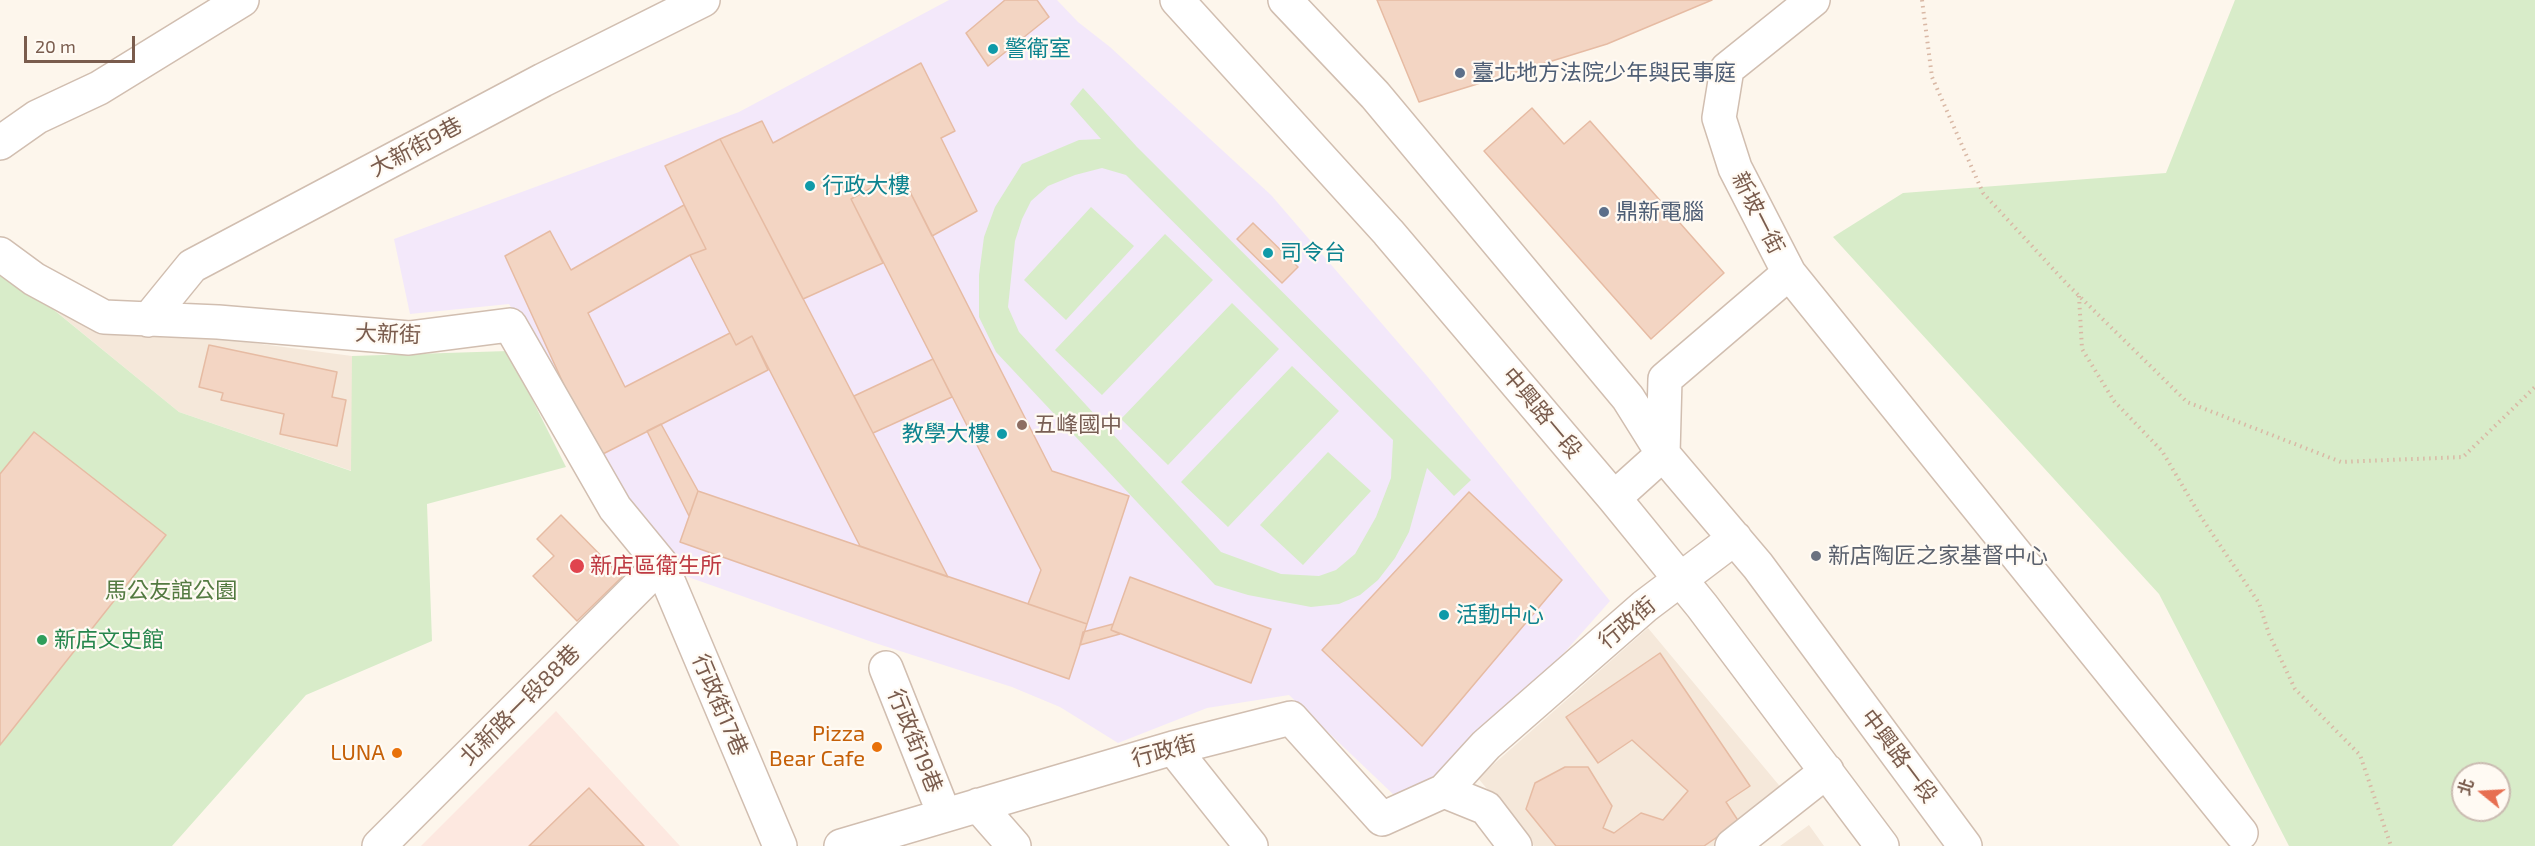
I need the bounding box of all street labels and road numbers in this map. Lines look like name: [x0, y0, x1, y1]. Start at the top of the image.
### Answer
street label: 大新街9巷: [365, 112, 467, 182]
street label: 新坡一街: [1726, 168, 1790, 258]
street label: 大新街: [355, 320, 421, 348]
street label: 中興路一段: [1497, 362, 1587, 464]
street label: 行政街: [1593, 592, 1661, 654]
street label: 北新路一段88巷: [455, 640, 585, 770]
street label: 行政街17巷: [687, 650, 753, 760]
street label: 行政街19巷: [882, 685, 948, 797]
street label: 中興路一段: [1855, 704, 1943, 808]
street label: 行政街: [1129, 730, 1199, 772]

